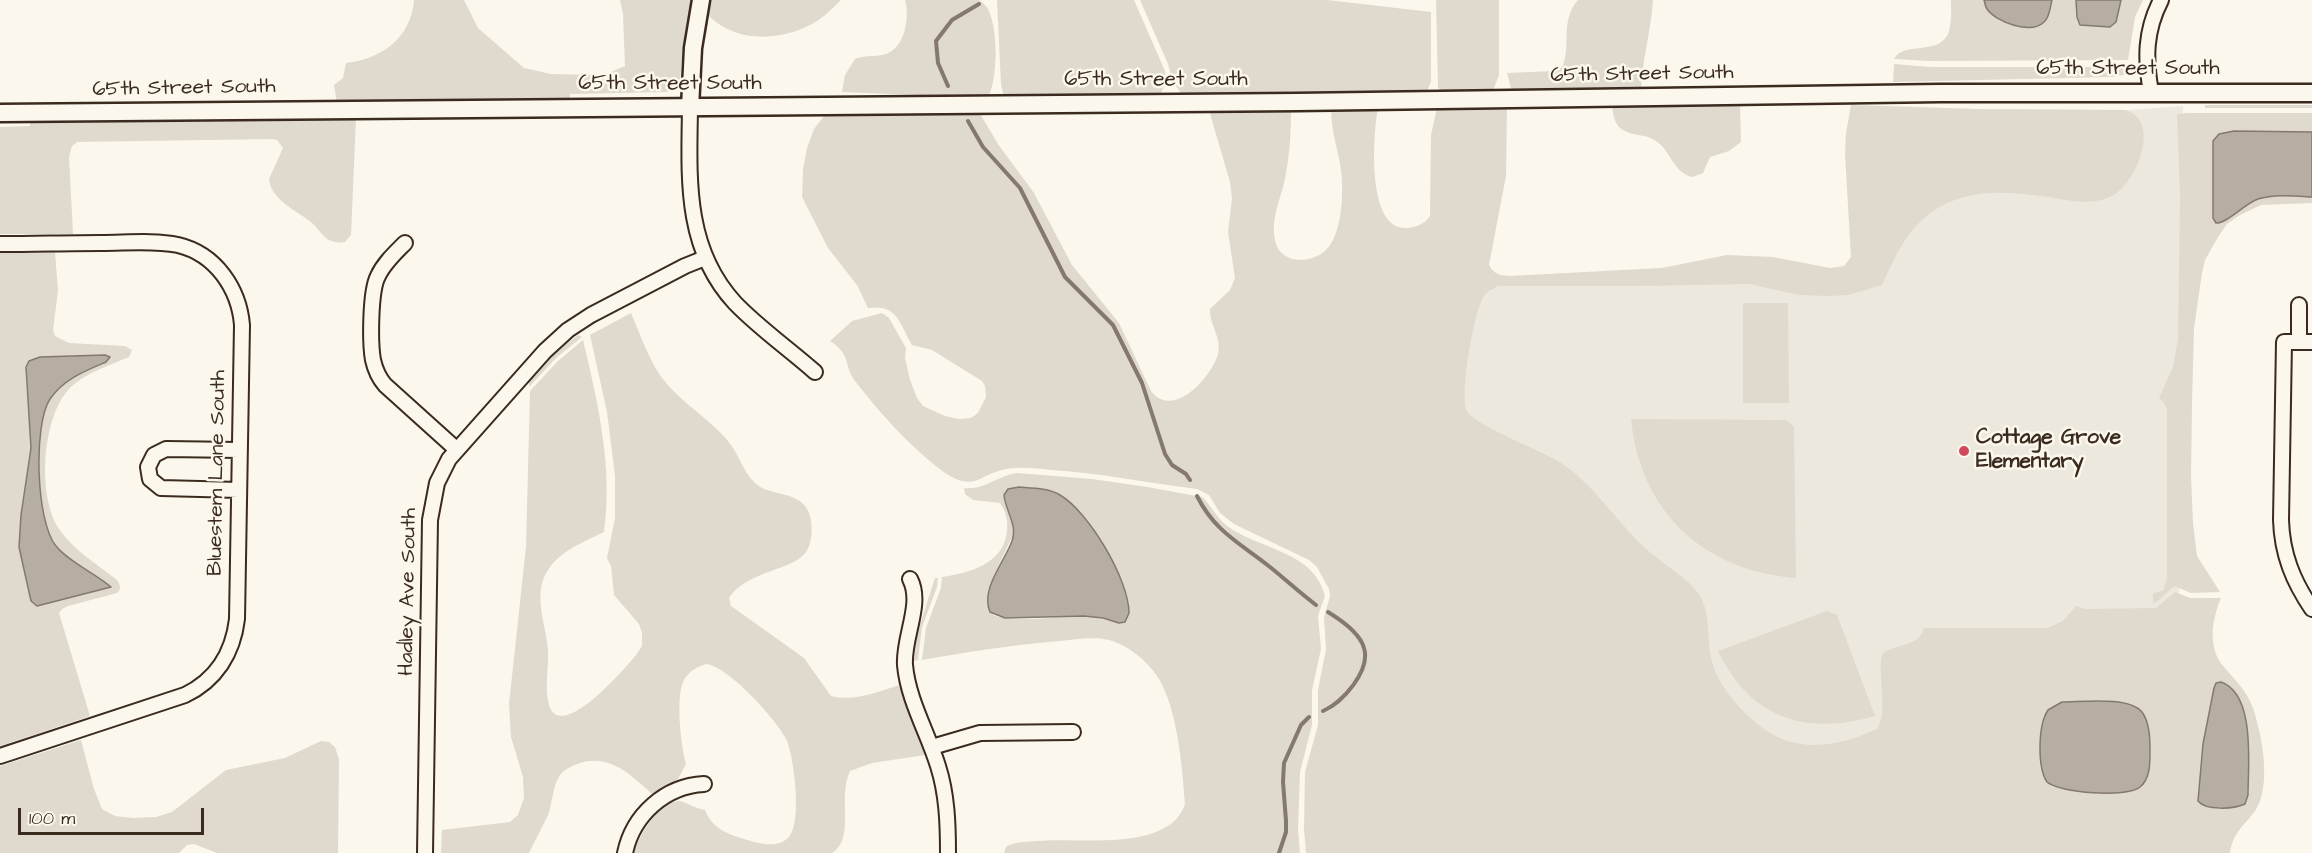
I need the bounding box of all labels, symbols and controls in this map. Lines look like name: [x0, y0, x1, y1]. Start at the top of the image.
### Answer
street label: 65th Street South: [2036, 57, 2220, 83]
street label: 65th Street South: [1550, 61, 1734, 89]
street label: 65th Street South: [1064, 68, 1248, 94]
street label: 65th Street South: [578, 72, 762, 98]
street label: 65th Street South: [92, 75, 276, 103]
street label: Bluestem Lane South: [204, 370, 232, 576]
place label: Cottage Grove Elementary: [1976, 426, 2121, 476]
marker: Cottage Grove Elementary: [1957, 444, 1971, 458]
street label: Hadley Ave South: [395, 508, 423, 676]
scale bar: [21, 796, 207, 834]
text: 100 m: [29, 806, 75, 831]

